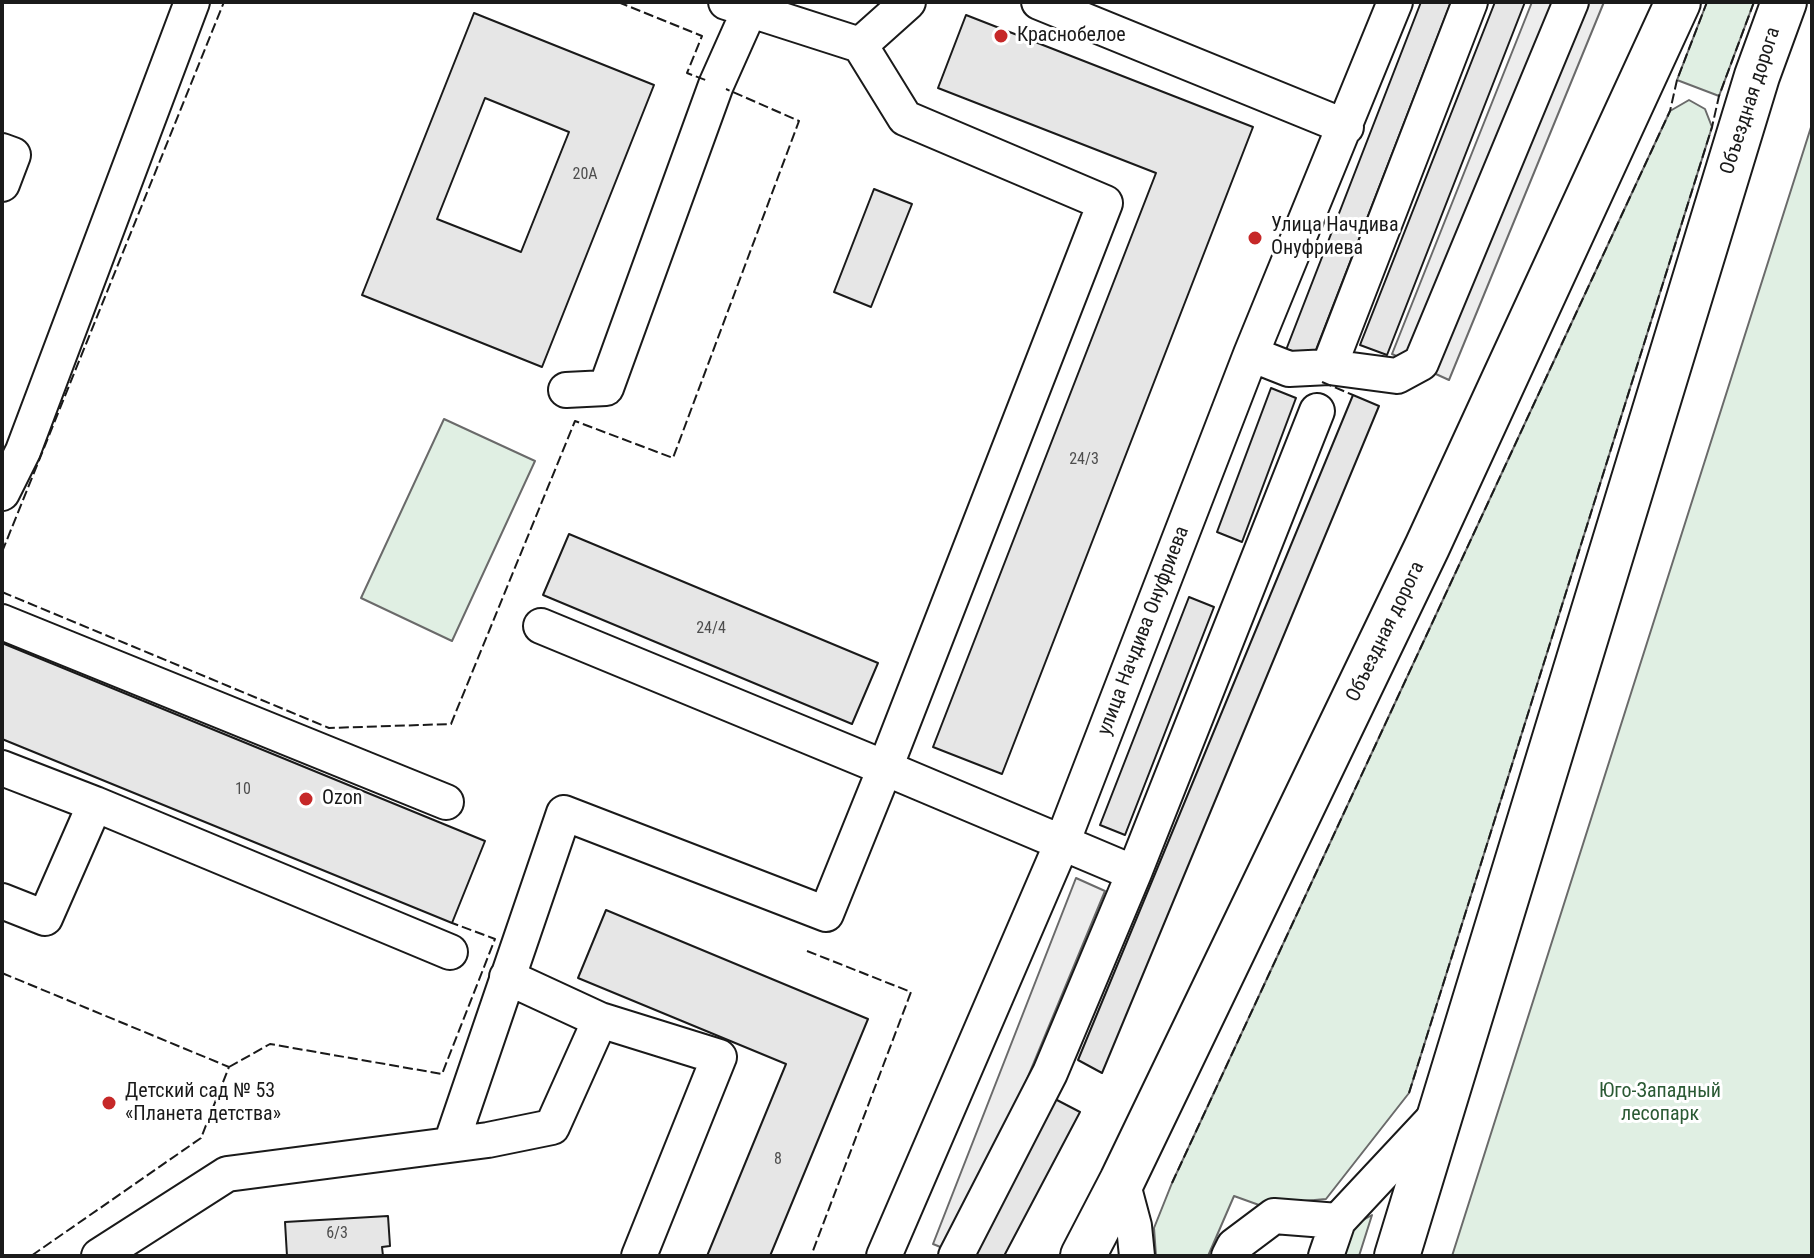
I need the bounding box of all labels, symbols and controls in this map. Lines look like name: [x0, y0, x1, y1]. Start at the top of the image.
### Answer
place label: Краснобелое: [1017, 24, 1126, 48]
street label: Объездная дорога: [1716, 24, 1786, 178]
marker: Краснобелое: [992, 27, 1010, 45]
house number: 20А: [572, 165, 598, 185]
place label: Улица Начдива Онуфриева: [1271, 214, 1398, 261]
marker: Улица Начдива Онуфриева: [1246, 229, 1264, 247]
house number: 24/3: [1069, 450, 1099, 470]
street label: улица Начдива Онуфриева: [1093, 523, 1195, 739]
street label: Объездная дорога: [1342, 558, 1430, 706]
house number: 24/4: [696, 619, 726, 639]
house number: 10: [235, 780, 251, 800]
place label: Ozon: [322, 787, 362, 811]
marker: Ozon: [297, 790, 315, 808]
place label: Детский сад № 53 «Планета детства»: [125, 1080, 281, 1127]
park label: Юго-Западный лесопарк: [1599, 1080, 1721, 1127]
marker: Детский сад № 53 «Планета детства»: [100, 1094, 118, 1112]
house number: 8: [774, 1150, 782, 1170]
house number: 6/3: [326, 1224, 348, 1244]

